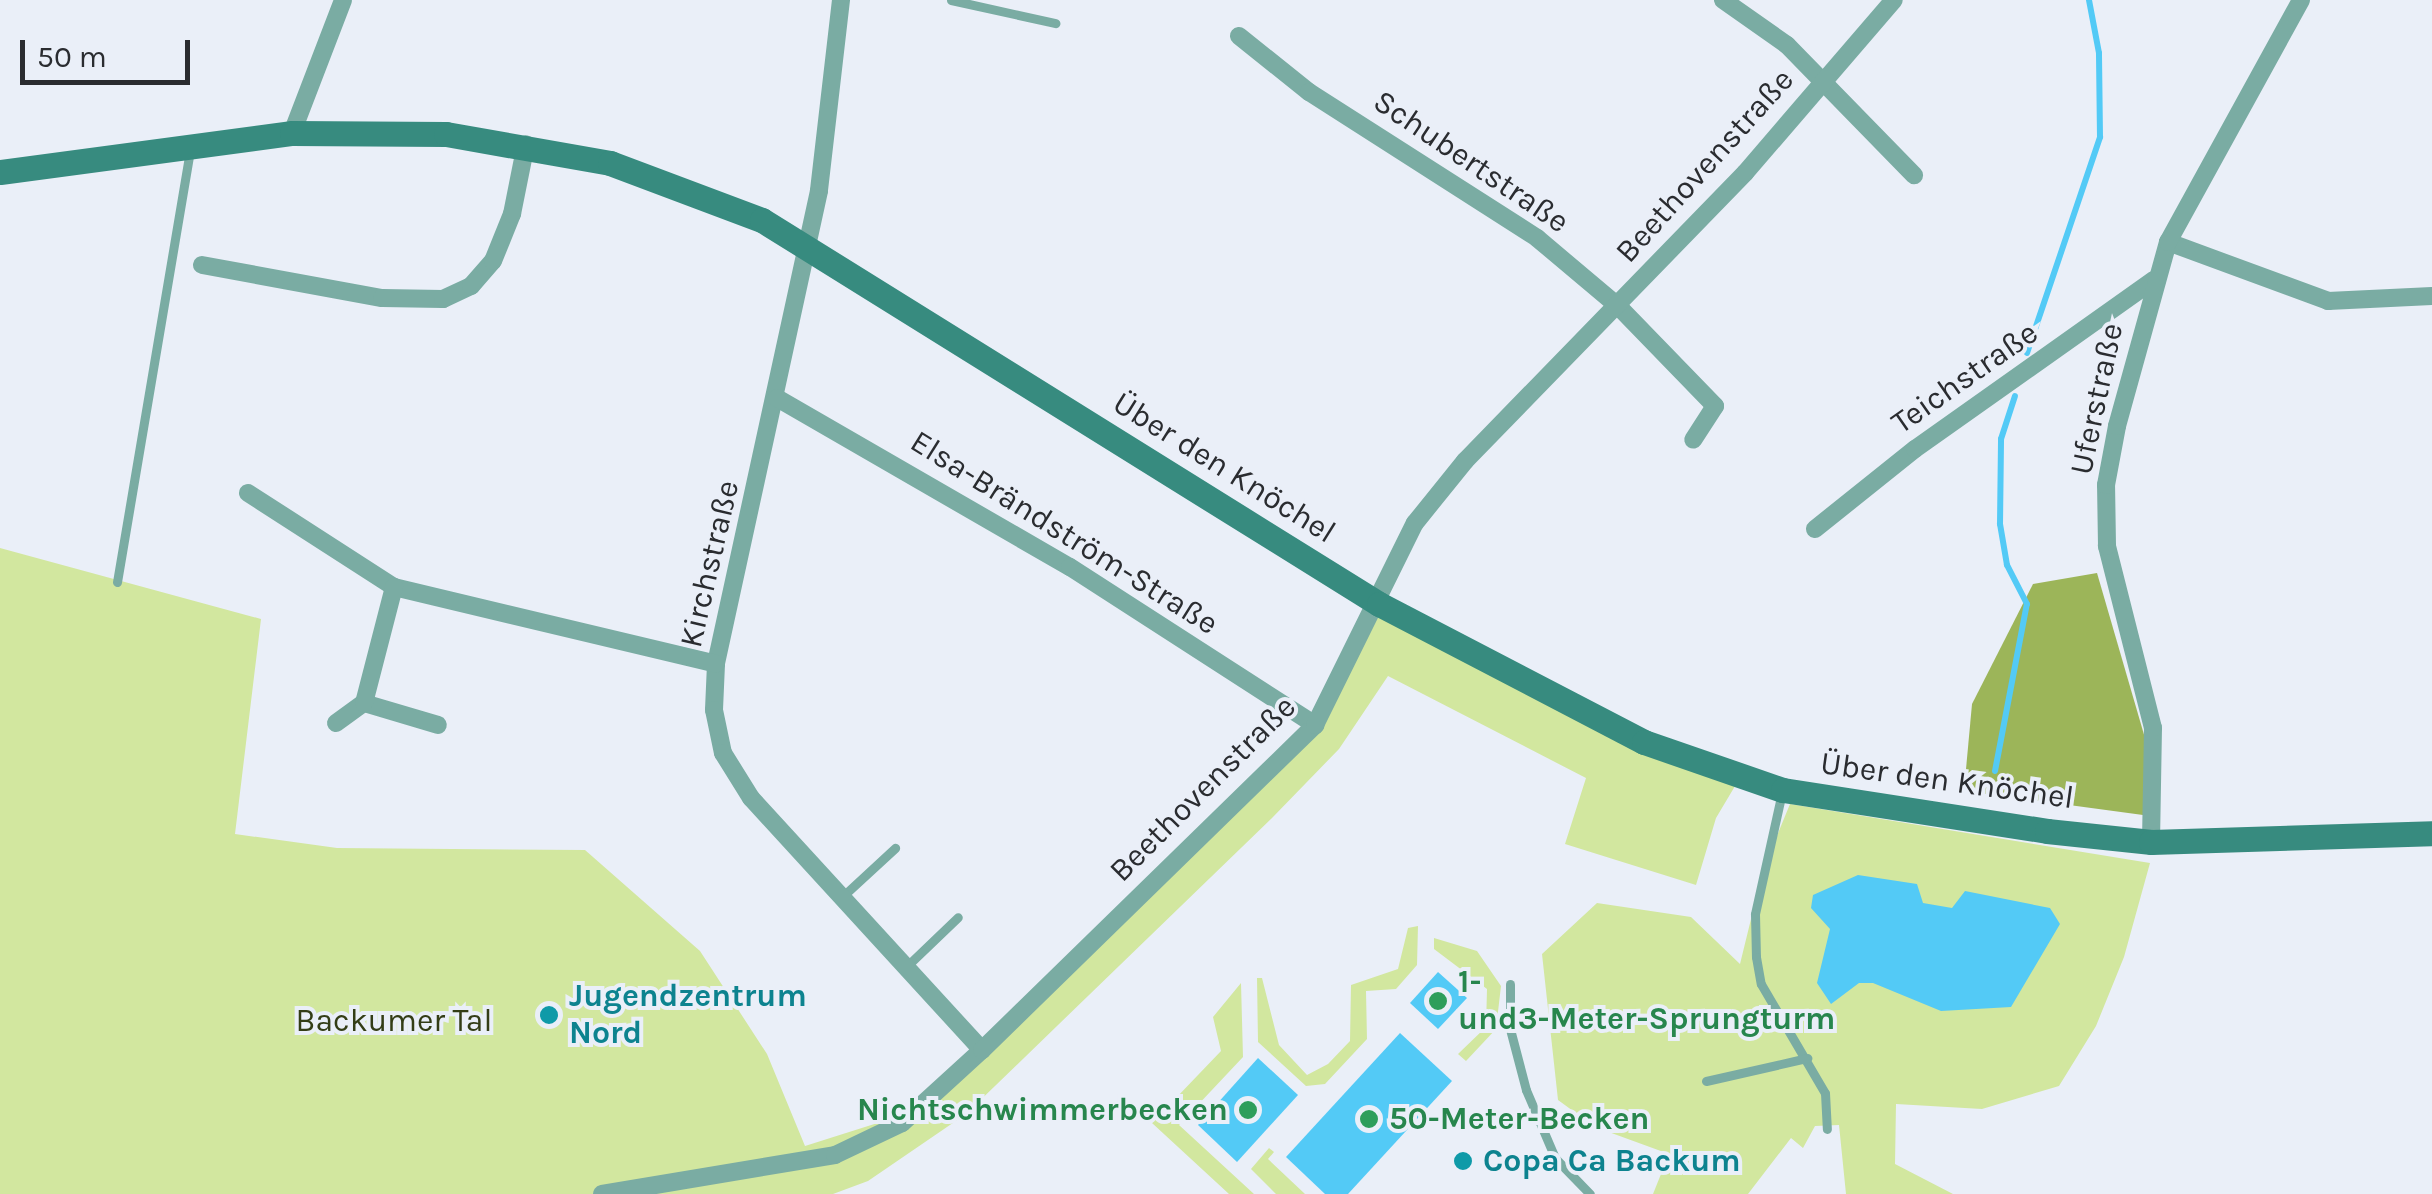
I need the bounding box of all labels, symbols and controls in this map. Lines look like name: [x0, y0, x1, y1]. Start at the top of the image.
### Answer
scale bar: [25, 20, 195, 82]
text: 50 m: [37, 39, 107, 75]
street label: Beethovenstraße: [1608, 61, 1802, 271]
street label: Schubertstraße: [1366, 82, 1576, 242]
street label: Teichstraße: [1885, 314, 2045, 442]
street label: Uferstraße: [2062, 320, 2132, 478]
street label: Über den Knöchel: [1106, 384, 1342, 552]
street label: Elsa-Brändström-Straße: [903, 423, 1225, 643]
street label: Kirchstraße: [672, 477, 748, 651]
street label: Beethovenstraße: [1102, 688, 1304, 890]
street label: Über den Knöchel: [1818, 744, 2076, 818]
place label: 1- und3-Meter-Sprungturm: [1458, 964, 1835, 1039]
place label: Jugendzentrum Nord: [569, 978, 807, 1053]
marker: 1- und3-Meter-Sprungturm: [1427, 990, 1449, 1012]
park label: Backumer Tal: [296, 1002, 492, 1040]
marker: Jugendzentrum Nord: [538, 1004, 560, 1026]
place label: Nichtschwimmerbecken: [857, 1091, 1228, 1129]
marker: Nichtschwimmerbecken: [1237, 1099, 1259, 1121]
place label: 50-Meter-Becken: [1389, 1100, 1649, 1138]
marker: 50-Meter-Becken: [1358, 1108, 1380, 1130]
place label: Copa Ca Backum: [1483, 1142, 1741, 1180]
marker: Copa Ca Backum: [1452, 1150, 1474, 1172]

